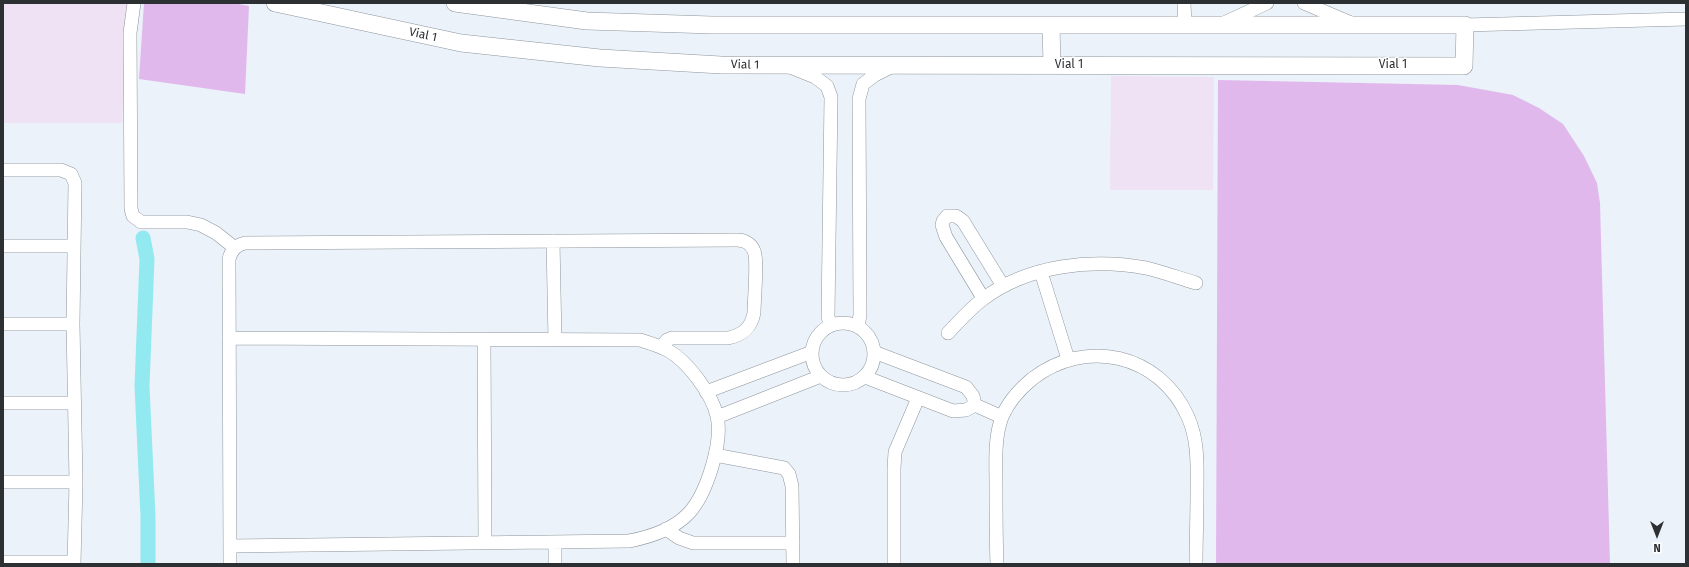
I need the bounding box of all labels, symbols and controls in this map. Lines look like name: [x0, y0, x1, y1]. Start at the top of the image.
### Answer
street label: Vial 1: [408, 25, 438, 45]
street label: Vial 1: [731, 58, 759, 72]
street label: Vial 1: [1055, 58, 1083, 72]
street label: Vial 1: [1379, 58, 1407, 72]
north arrow: [1637, 515, 1677, 555]
text: N: [1653, 541, 1661, 554]

